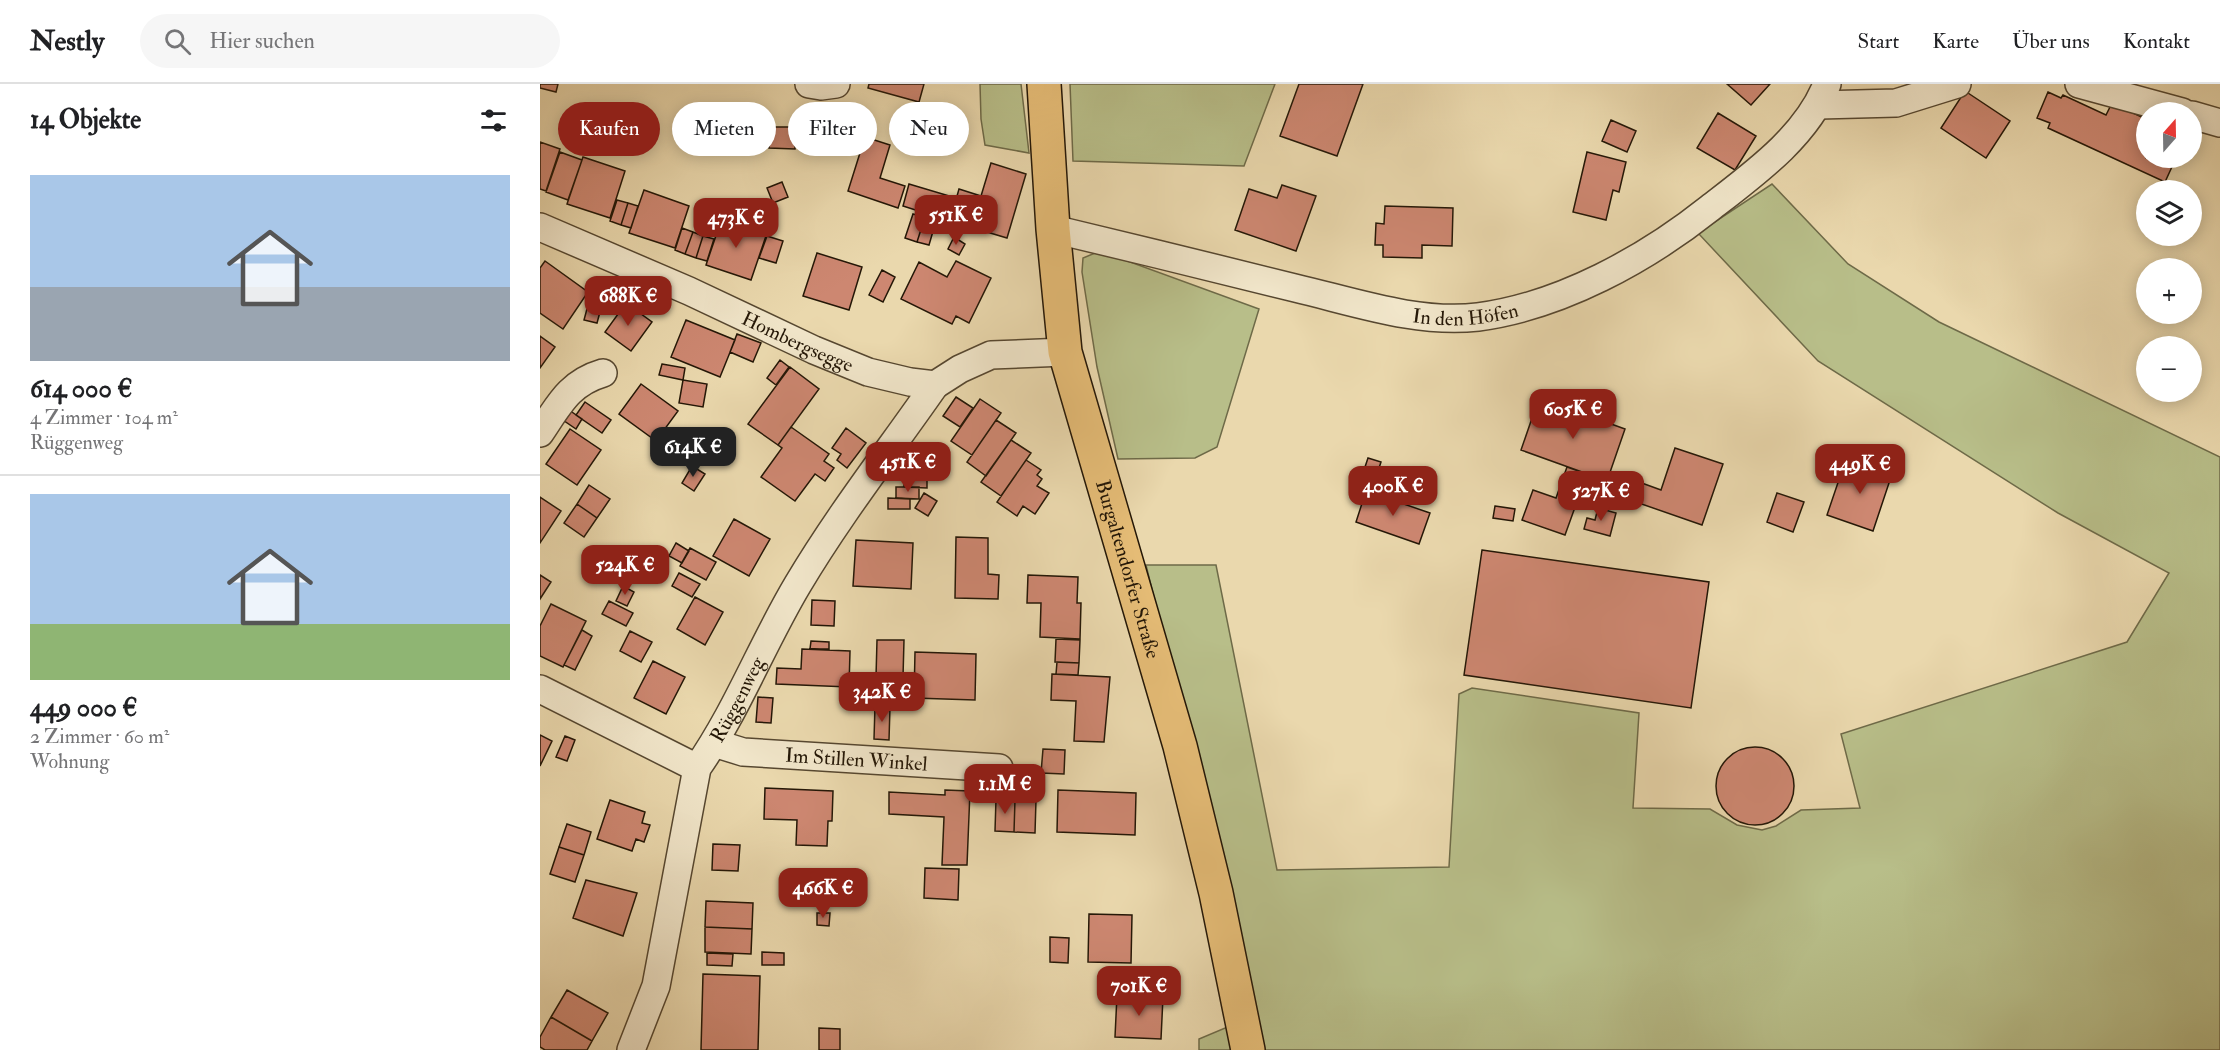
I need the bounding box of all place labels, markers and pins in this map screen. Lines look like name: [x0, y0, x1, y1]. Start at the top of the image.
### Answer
pin: 551K €: [907, 195, 1005, 246]
pin: 473K €: [687, 198, 785, 249]
pin: 688K €: [579, 276, 677, 327]
pin: 605K €: [1524, 389, 1622, 440]
pin: 614K €: [644, 427, 742, 478]
pin: 451K €: [859, 442, 957, 493]
pin: 449K €: [1811, 444, 1909, 495]
pin: 400K €: [1344, 466, 1442, 517]
pin: 527K €: [1552, 471, 1650, 522]
pin: 524K €: [576, 545, 674, 596]
pin: 342K €: [833, 672, 931, 723]
pin: 1.1M €: [956, 764, 1054, 815]
pin: 466K €: [774, 868, 872, 919]
pin: 701K €: [1090, 966, 1188, 1017]

